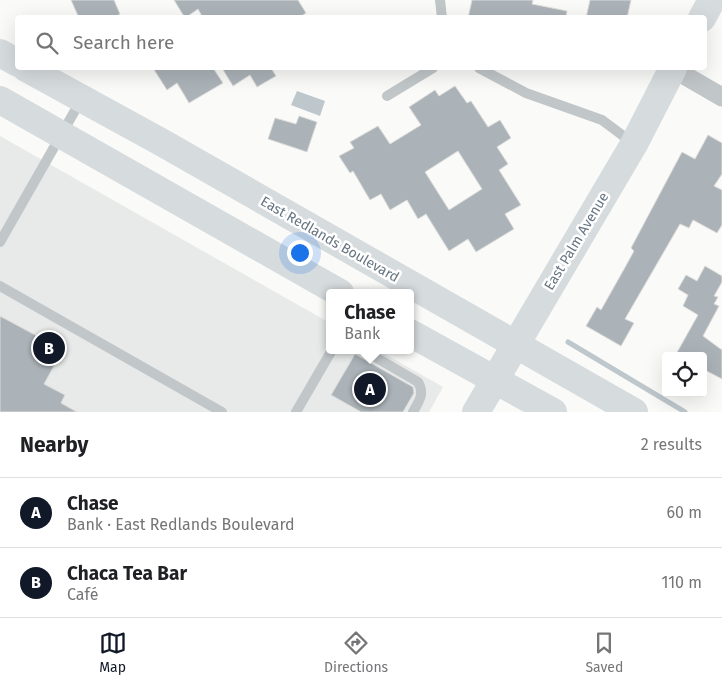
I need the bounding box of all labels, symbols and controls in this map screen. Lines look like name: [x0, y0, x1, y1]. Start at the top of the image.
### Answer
search box: [15, 15, 707, 70]
icon: search: [33, 29, 61, 57]
text: Search here: [73, 31, 174, 54]
street label: East Palm Avenue: [541, 189, 612, 293]
street label: East Redlands Boulevard: [258, 193, 402, 286]
your location: [287, 240, 313, 266]
popup: [326, 289, 414, 354]
text: Chase: [344, 301, 396, 324]
text: Bank: [344, 324, 380, 343]
pin: B: [33, 329, 65, 367]
map controls: [662, 352, 707, 397]
button: locate: [662, 352, 707, 397]
pin: A: [354, 370, 386, 408]
text: Nearby: [20, 432, 88, 458]
text: 2 results: [641, 435, 702, 454]
text: Chase: [67, 492, 119, 515]
text: A: [31, 503, 41, 522]
text: 60 m: [667, 503, 702, 522]
text: Bank · East Redlands Boulevard: [67, 515, 295, 534]
text: Chaca Tea Bar: [67, 562, 187, 585]
text: B: [31, 573, 41, 592]
text: 110 m: [661, 573, 702, 592]
text: Café: [67, 585, 98, 604]
tab: Map: [99, 629, 127, 676]
tab: Directions: [324, 629, 388, 676]
tab: Saved: [585, 629, 623, 676]

